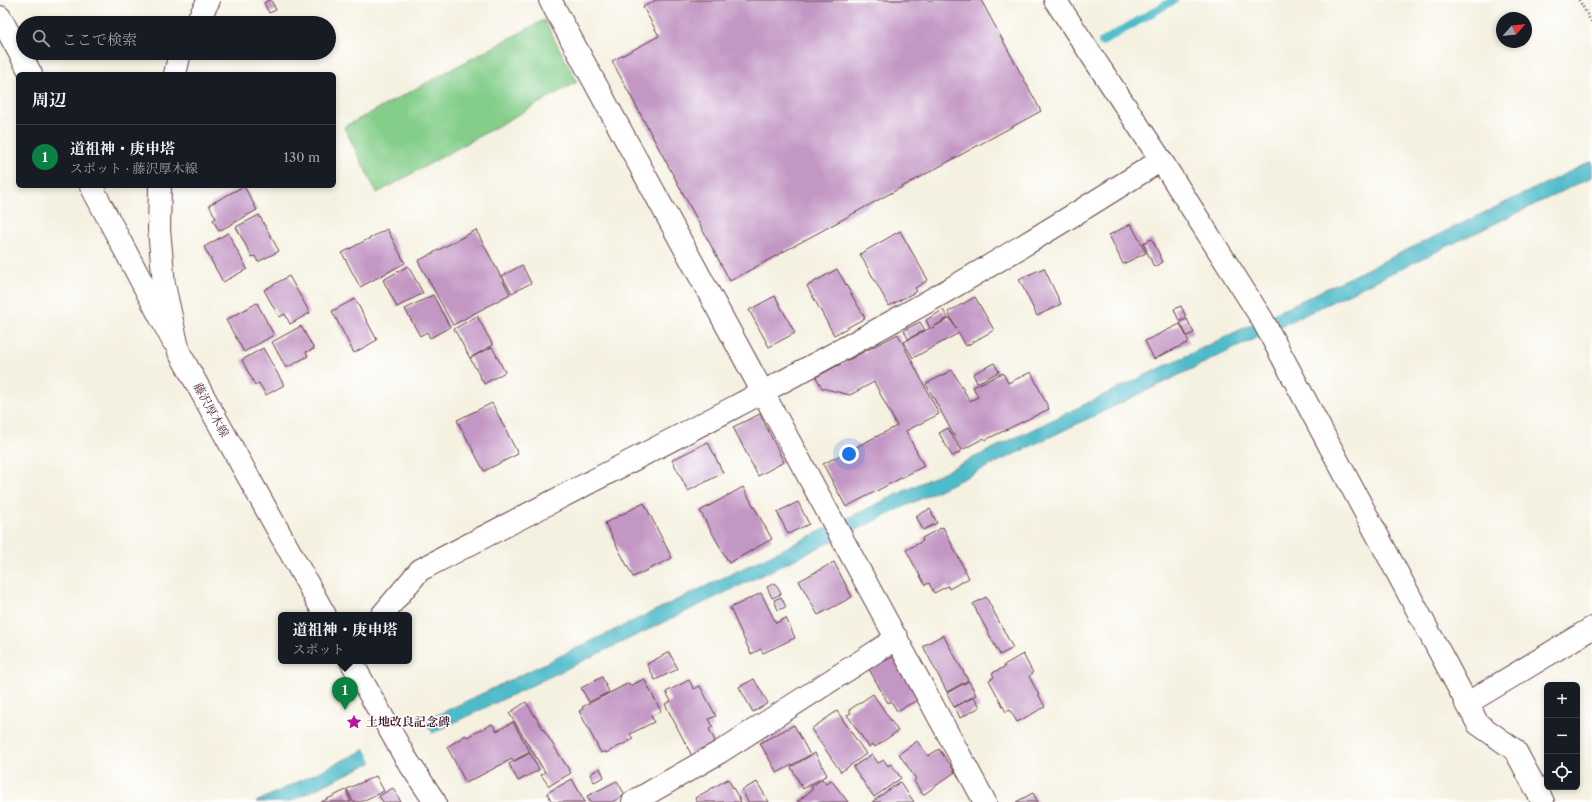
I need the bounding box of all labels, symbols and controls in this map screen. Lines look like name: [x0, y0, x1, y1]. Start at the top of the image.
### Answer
north arrow: [1496, 12, 1532, 48]
search box: [16, 16, 336, 60]
icon: search: [30, 27, 52, 49]
text: ここで検索: [62, 30, 137, 49]
text: 周辺: [32, 90, 66, 110]
text: 道祖神・庚申塔: [70, 139, 175, 158]
text: 1: [42, 149, 48, 165]
text: 130 m: [284, 149, 320, 165]
text: スポット · 藤沢厚木線: [70, 160, 198, 176]
street label: 藤沢厚木線: [190, 380, 233, 440]
your location: [839, 444, 859, 464]
popup: [278, 612, 412, 664]
text: 道祖神・庚申塔: [292, 620, 398, 639]
text: スポット: [292, 641, 345, 657]
pin: 1: [332, 677, 358, 710]
map controls: [1544, 682, 1580, 790]
button: +: [1544, 682, 1580, 718]
place icon: 土地改良記念碑: [345, 713, 363, 731]
place label: 土地改良記念碑: [366, 714, 450, 729]
button: −: [1544, 718, 1580, 754]
button: locate: [1544, 754, 1580, 790]

